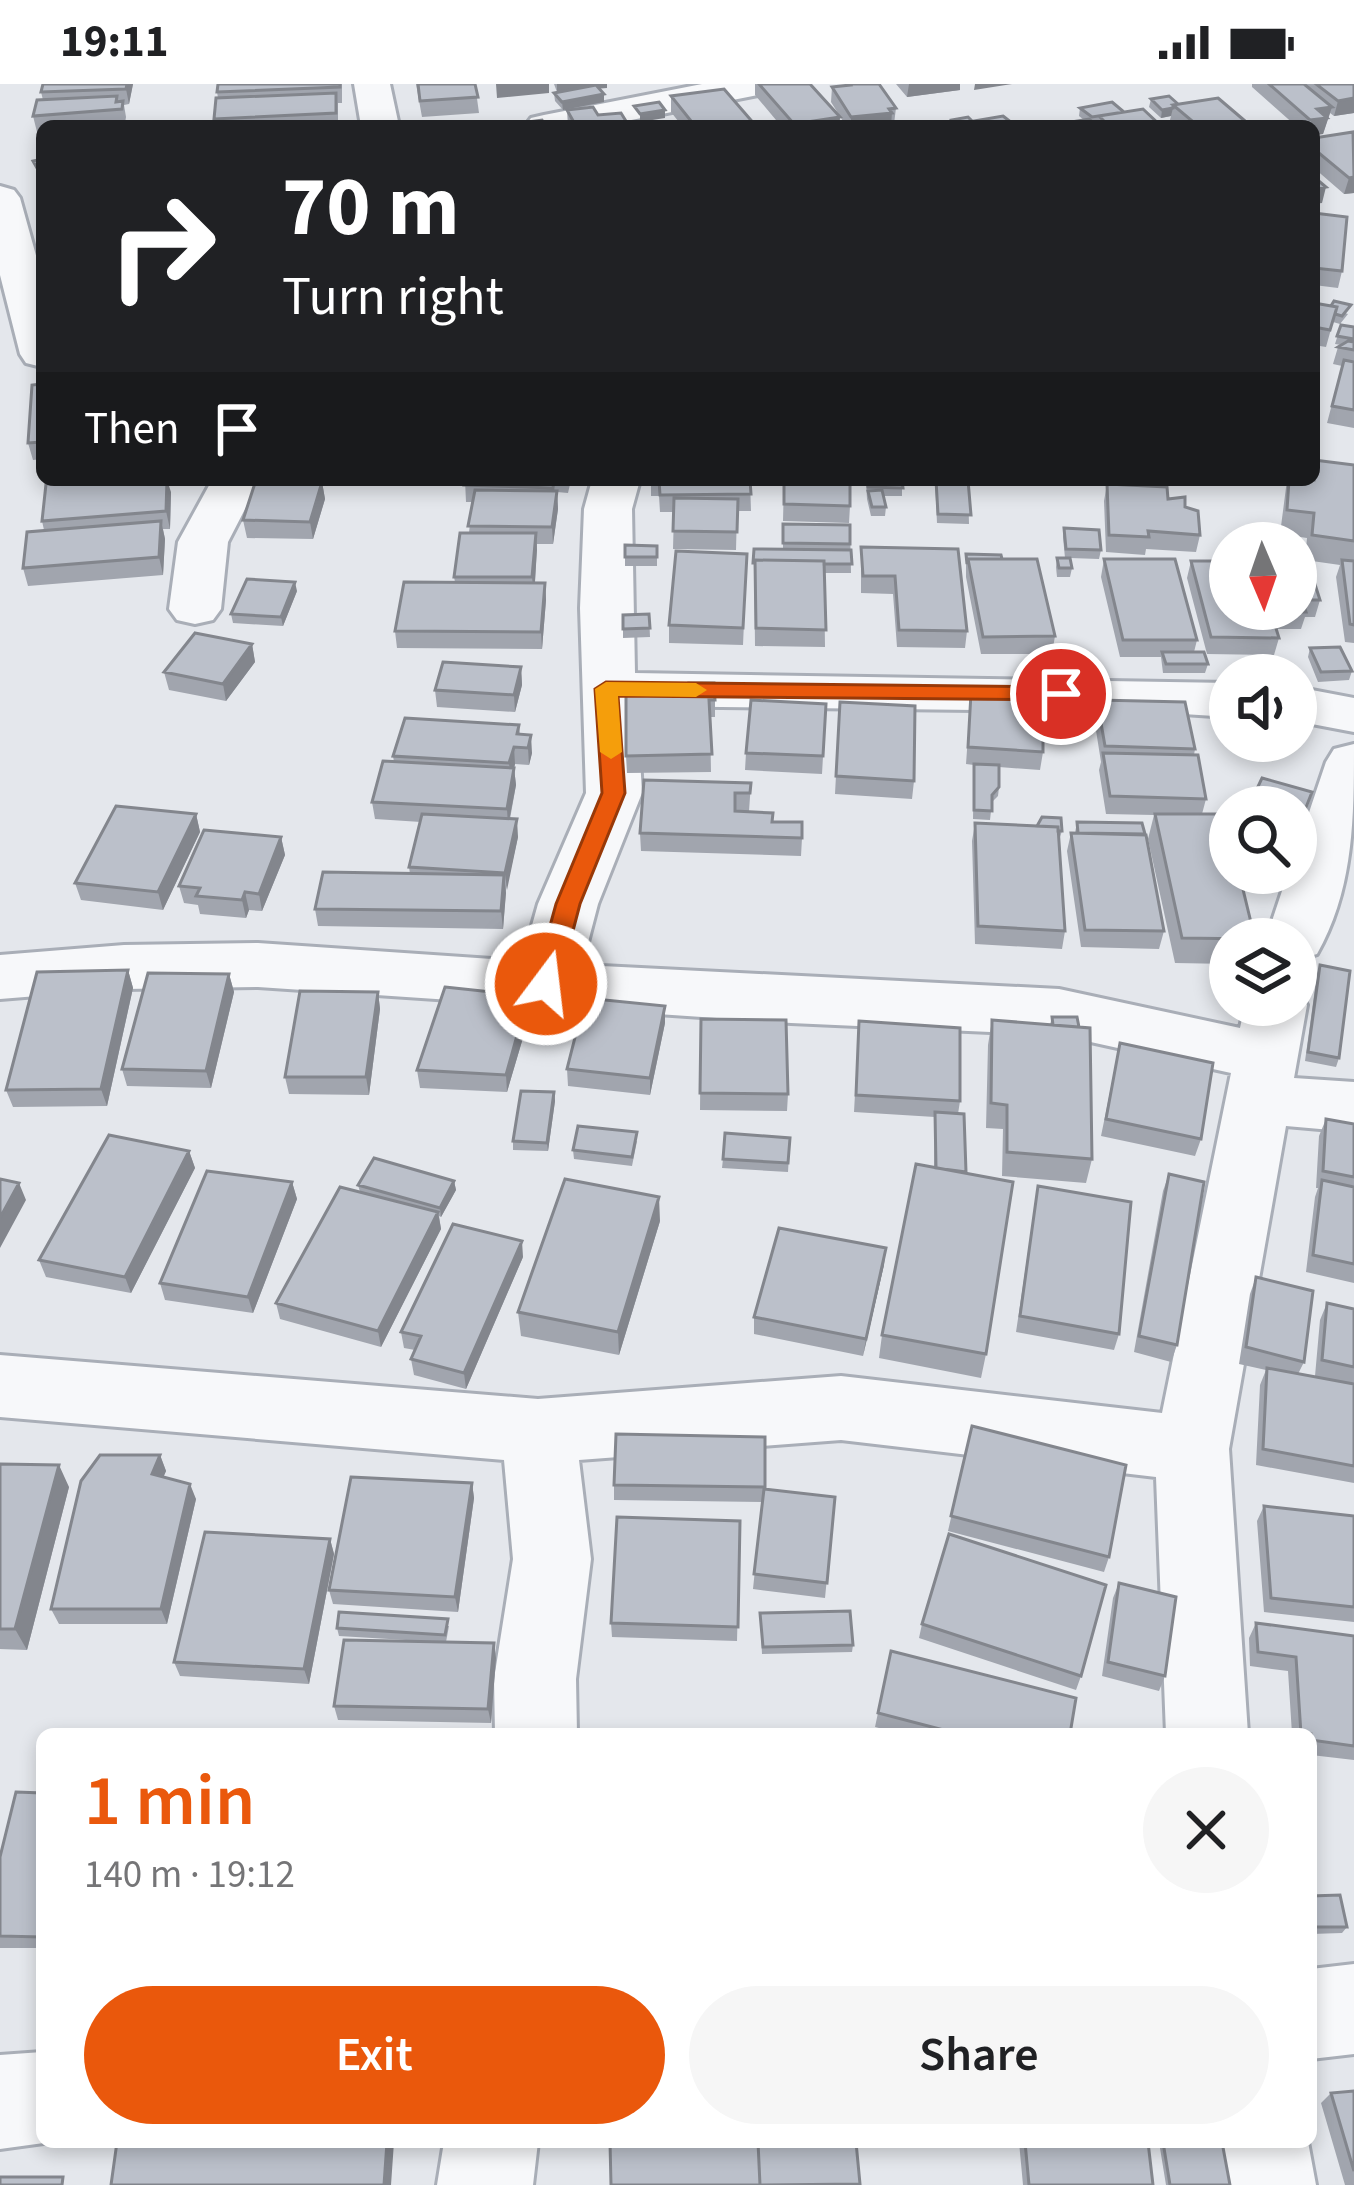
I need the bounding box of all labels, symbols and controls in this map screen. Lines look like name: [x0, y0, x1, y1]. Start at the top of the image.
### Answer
text: 19:11: [60, 10, 169, 74]
text: 70 m: [282, 148, 460, 268]
icon: right: [84, 168, 240, 324]
text: Turn right: [282, 259, 504, 336]
icon: arrive: [204, 396, 270, 462]
text: Then: [84, 397, 180, 461]
north arrow: [1209, 522, 1317, 630]
map controls: [1209, 522, 1317, 1026]
pin: [1010, 643, 1112, 745]
button: sound: [1209, 654, 1317, 762]
icon: arrive: [1028, 661, 1094, 727]
button: search: [1209, 786, 1317, 894]
button: layers: [1209, 918, 1317, 1026]
position arrow: [483, 921, 609, 1047]
text: 1 min: [84, 1750, 255, 1853]
button: close: [1143, 1767, 1269, 1893]
text: 140 m · 19:12: [84, 1847, 295, 1903]
button: Exit: [84, 1986, 665, 2124]
button: Share: [689, 1986, 1269, 2124]

